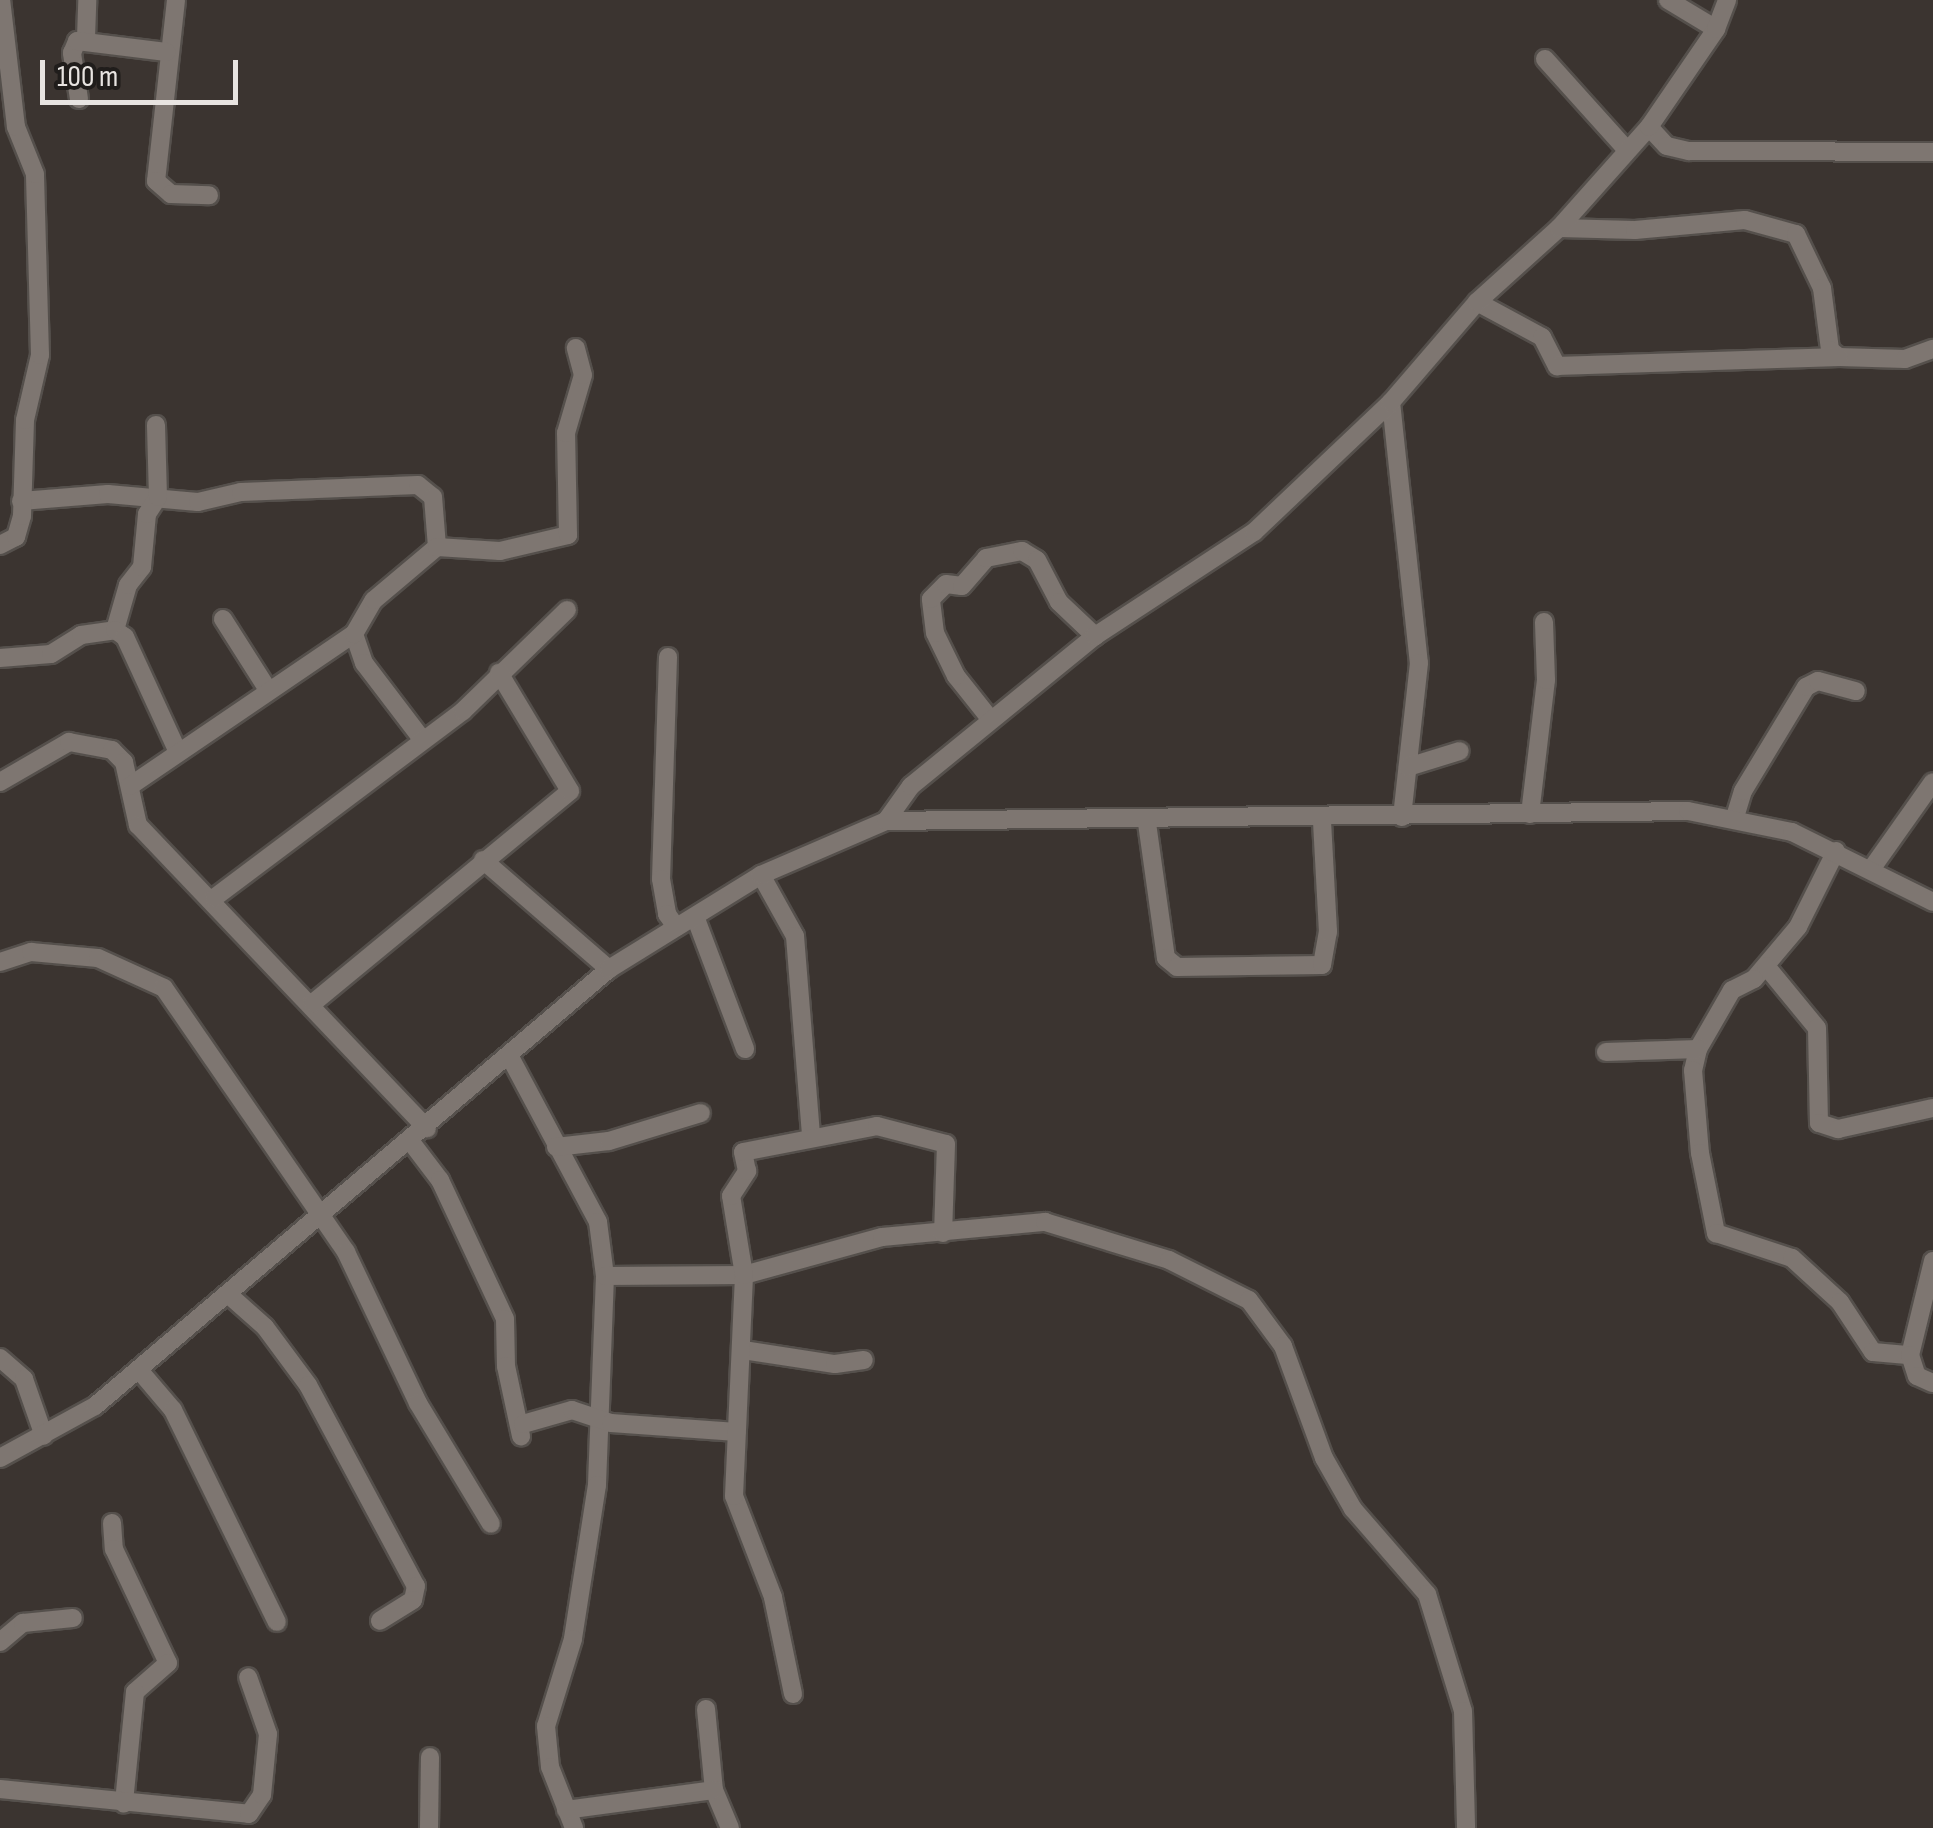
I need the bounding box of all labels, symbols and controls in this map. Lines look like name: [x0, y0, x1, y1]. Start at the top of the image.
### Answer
scale bar: [45, 40, 242, 102]
text: 100 m: [57, 59, 118, 95]

